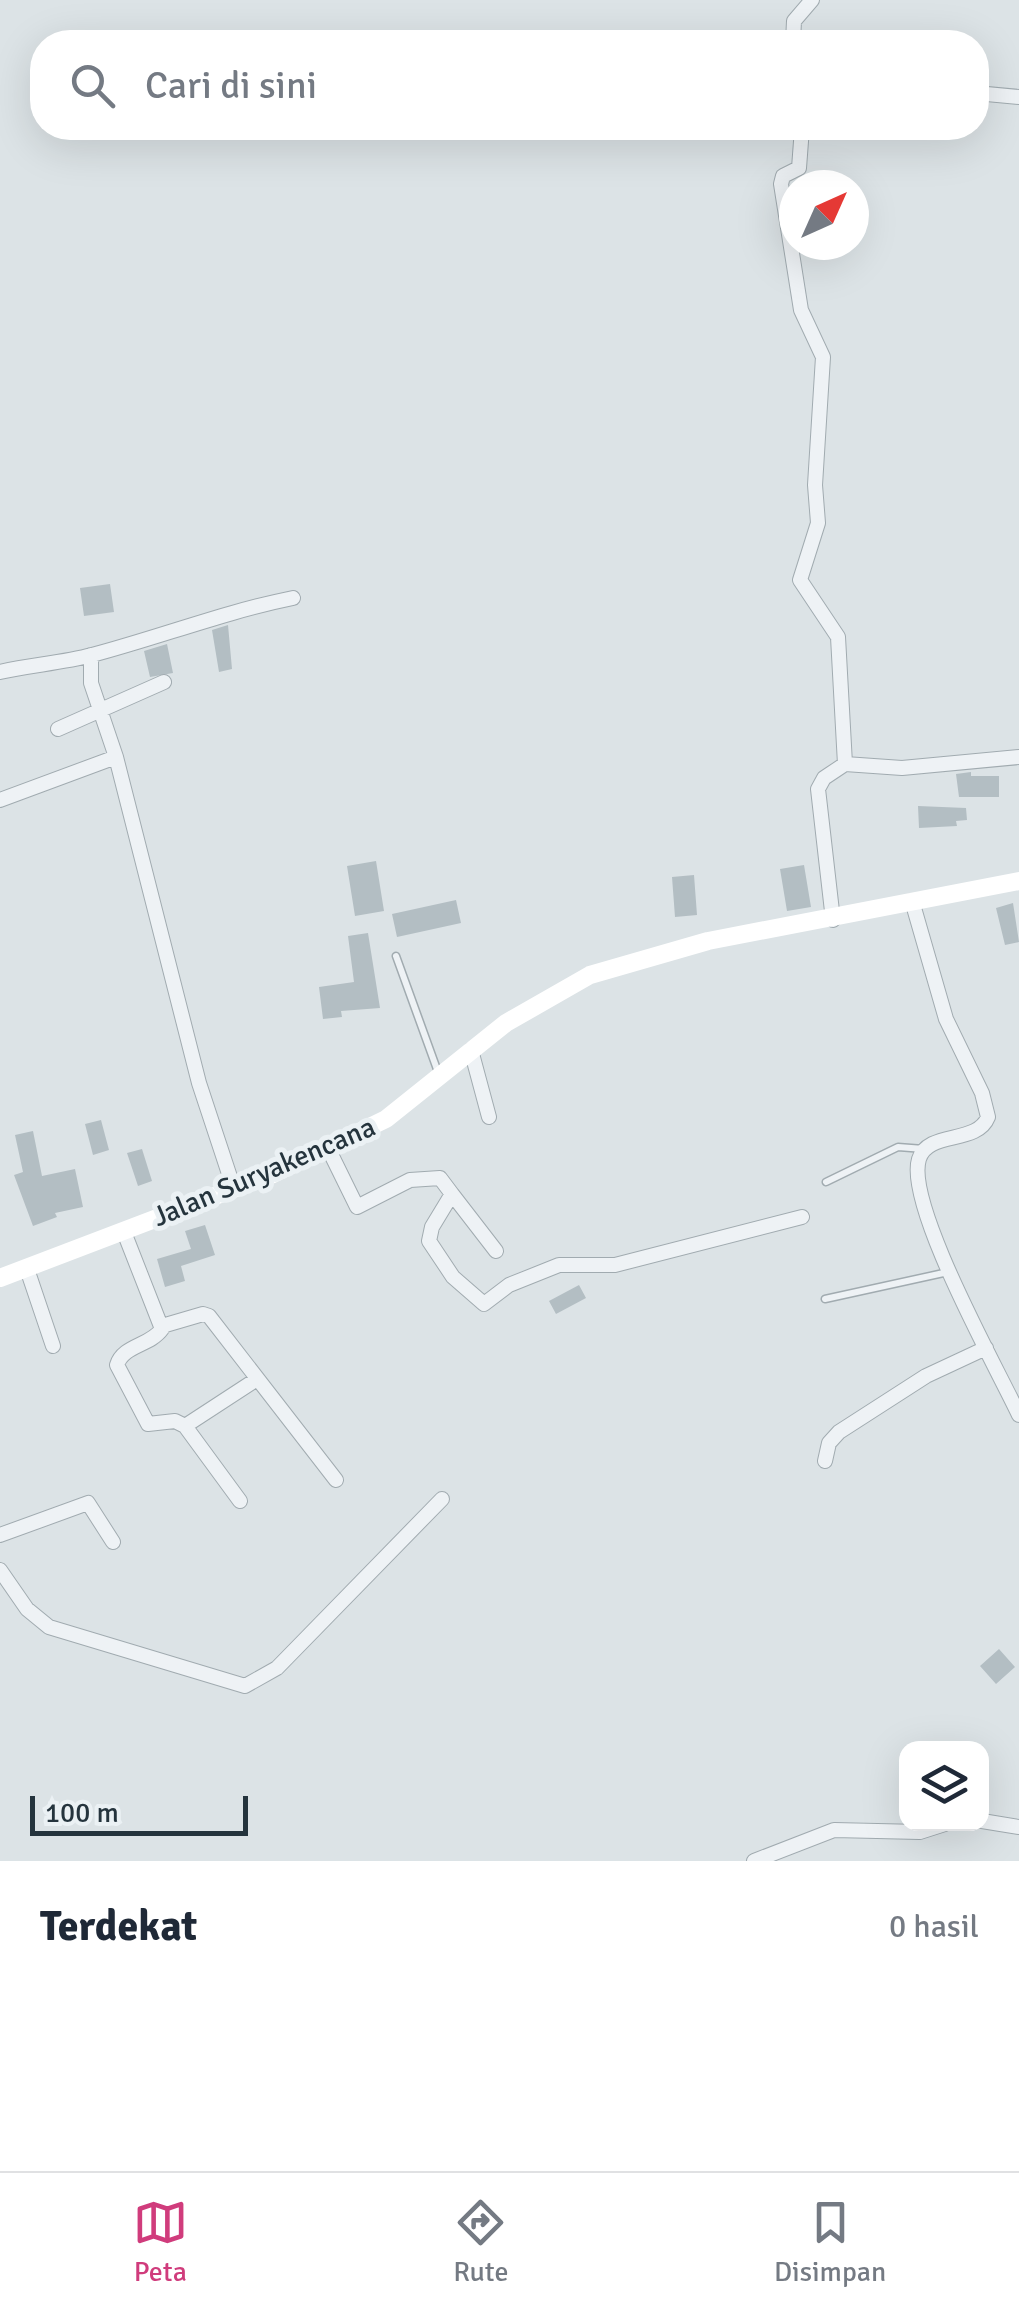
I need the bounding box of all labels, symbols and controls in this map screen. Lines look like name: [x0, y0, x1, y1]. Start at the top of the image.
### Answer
search box: [30, 30, 989, 140]
icon: search: [65, 58, 120, 113]
text: Cari di sini: [145, 62, 317, 109]
north arrow: [779, 170, 869, 260]
street label: Jalan Suryakencana: [148, 1110, 380, 1234]
map controls: [899, 1741, 989, 1831]
button: layers: [899, 1741, 989, 1831]
scale bar: [30, 1791, 248, 1836]
text: 100 m: [45, 1796, 119, 1830]
text: Terdekat: [40, 1901, 197, 1952]
text: 0 hasil: [889, 1907, 979, 1946]
tab: Peta: [133, 2195, 188, 2289]
tab: Rute: [453, 2195, 508, 2289]
tab: Disimpan: [774, 2195, 886, 2289]

